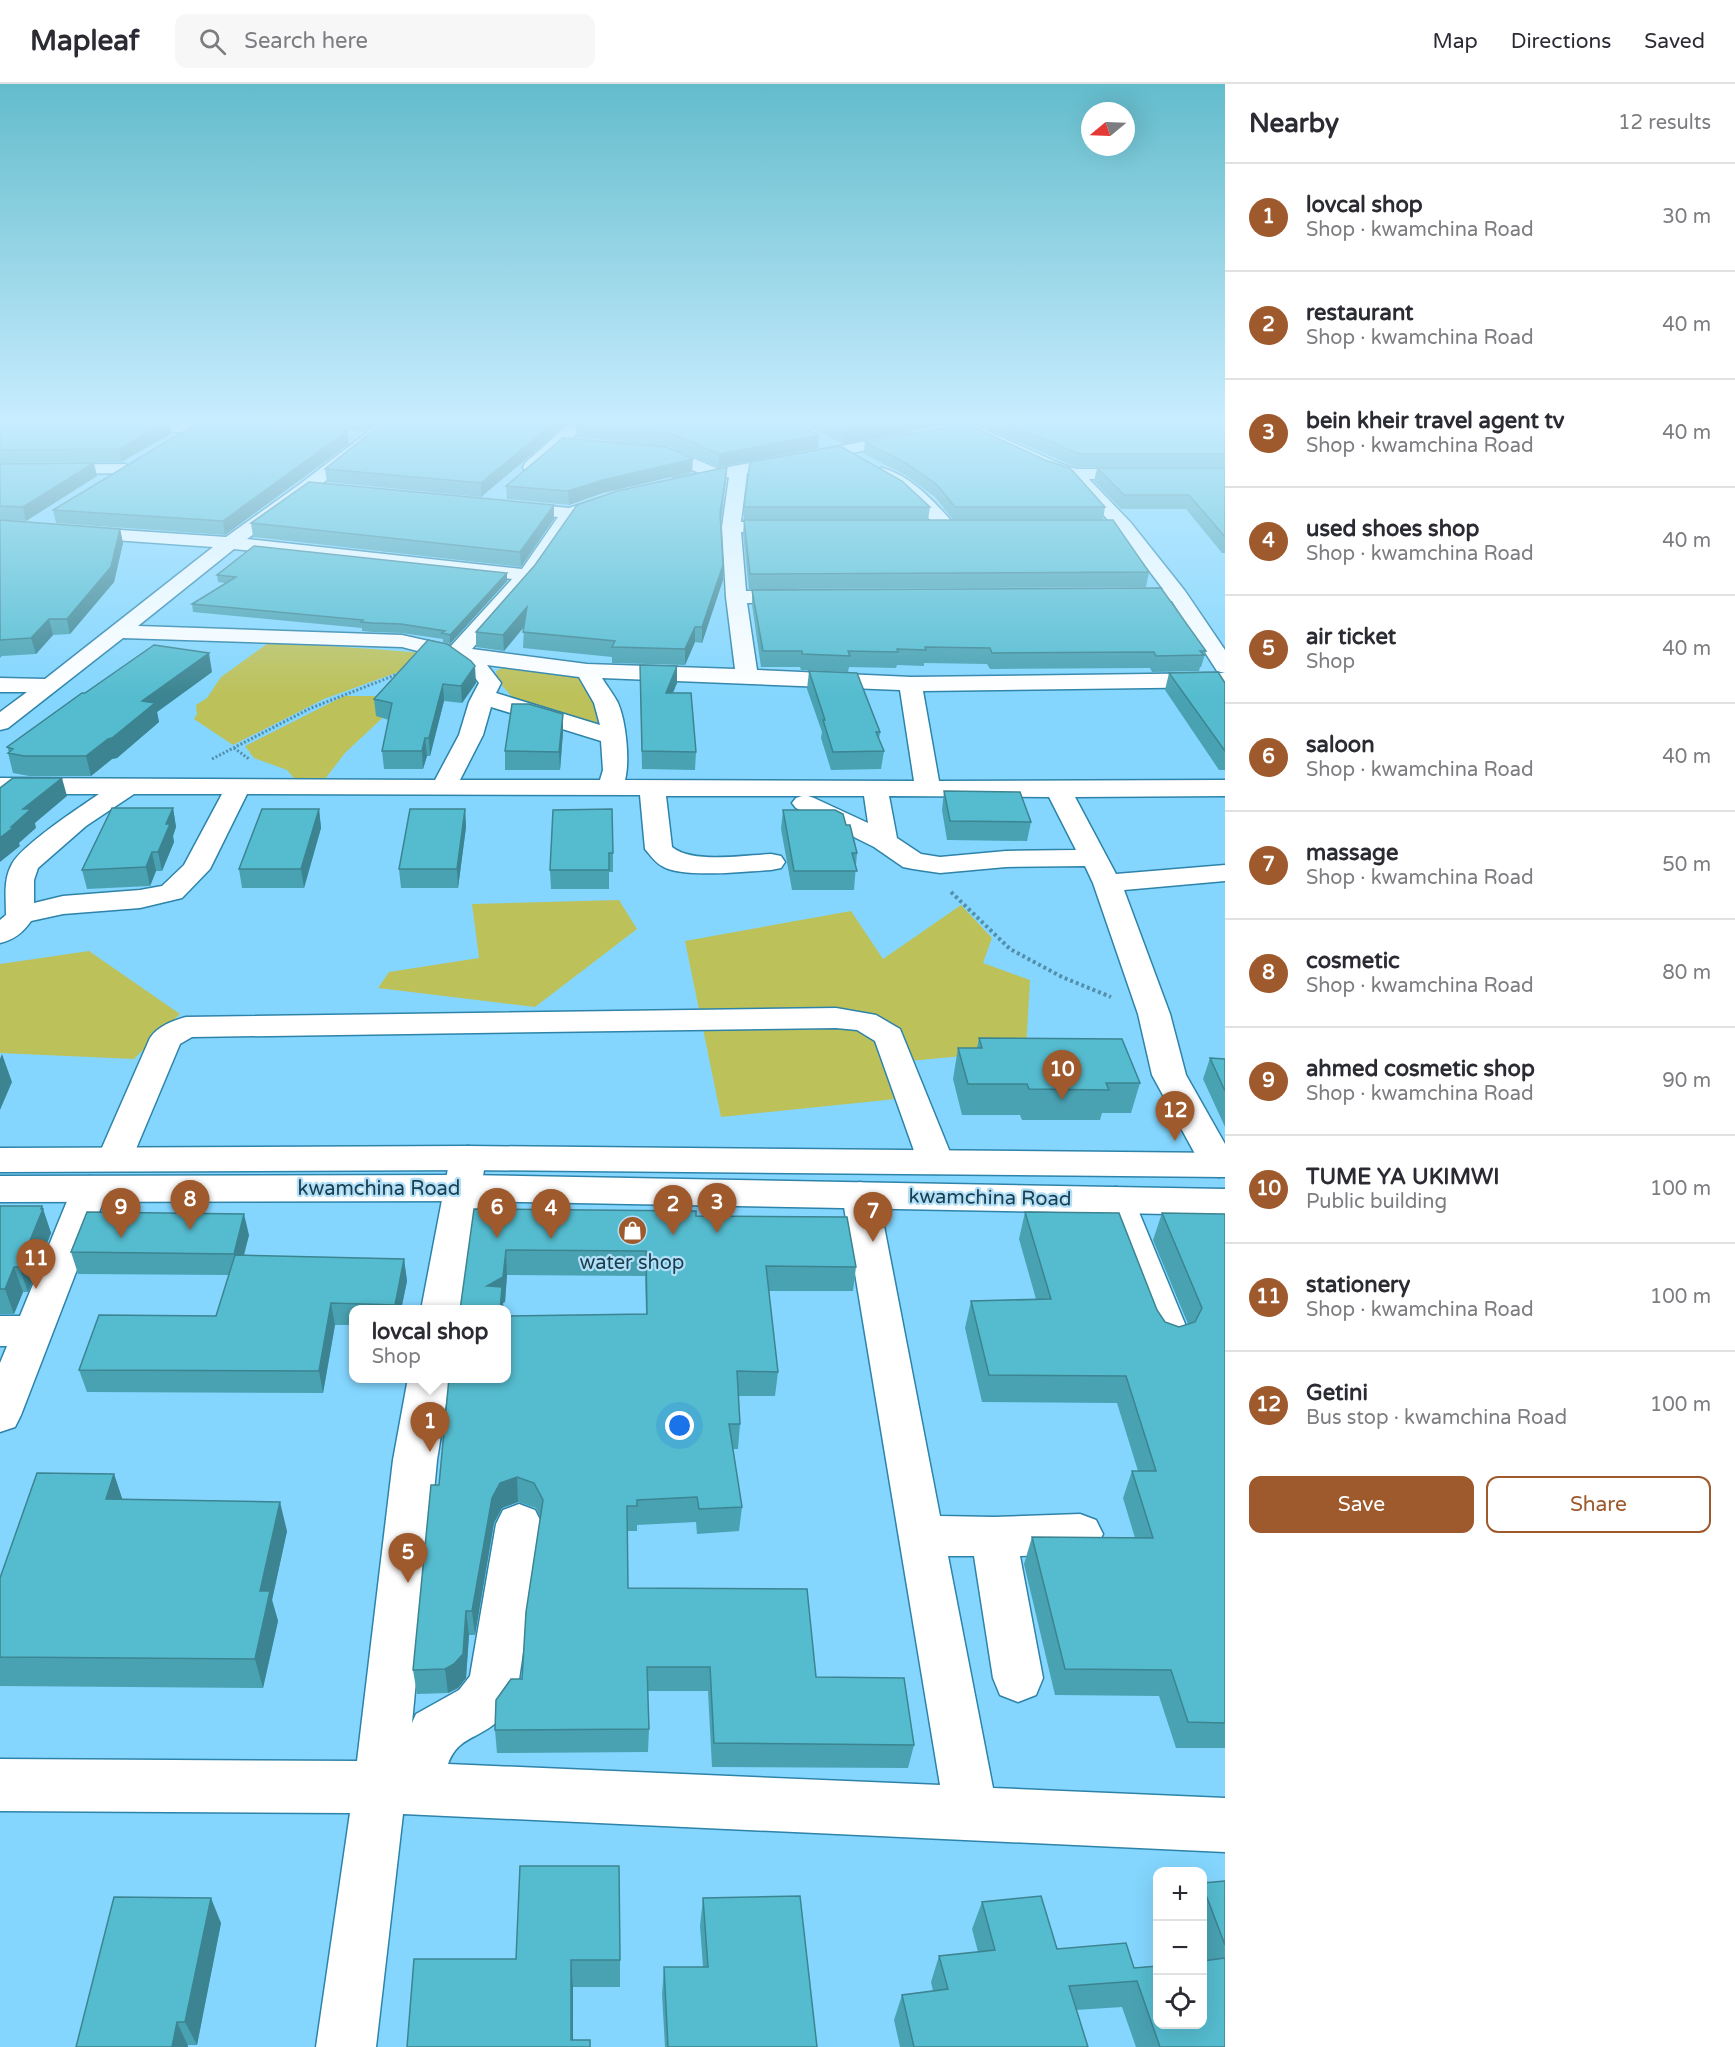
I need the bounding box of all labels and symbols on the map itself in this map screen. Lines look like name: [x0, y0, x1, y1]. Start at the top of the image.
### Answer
north arrow: [1081, 102, 1135, 156]
pin: 10: [1042, 1050, 1082, 1100]
pin: 12: [1156, 1092, 1194, 1141]
street label: kwamchina Road: [298, 1177, 460, 1201]
pin: 8: [170, 1180, 210, 1230]
pin: 3: [698, 1184, 736, 1233]
street label: kwamchina Road: [908, 1185, 1072, 1211]
pin: 2: [654, 1186, 692, 1235]
pin: 9: [102, 1188, 140, 1238]
pin: 6: [478, 1188, 516, 1238]
pin: 4: [532, 1190, 570, 1239]
pin: 7: [854, 1192, 892, 1242]
shop icon: water shop: [616, 1215, 648, 1247]
pin: 11: [16, 1240, 56, 1289]
place label: water shop: [580, 1251, 684, 1275]
pin: 1: [410, 1402, 450, 1452]
your location: [665, 1411, 694, 1440]
pin: 5: [388, 1534, 428, 1583]

